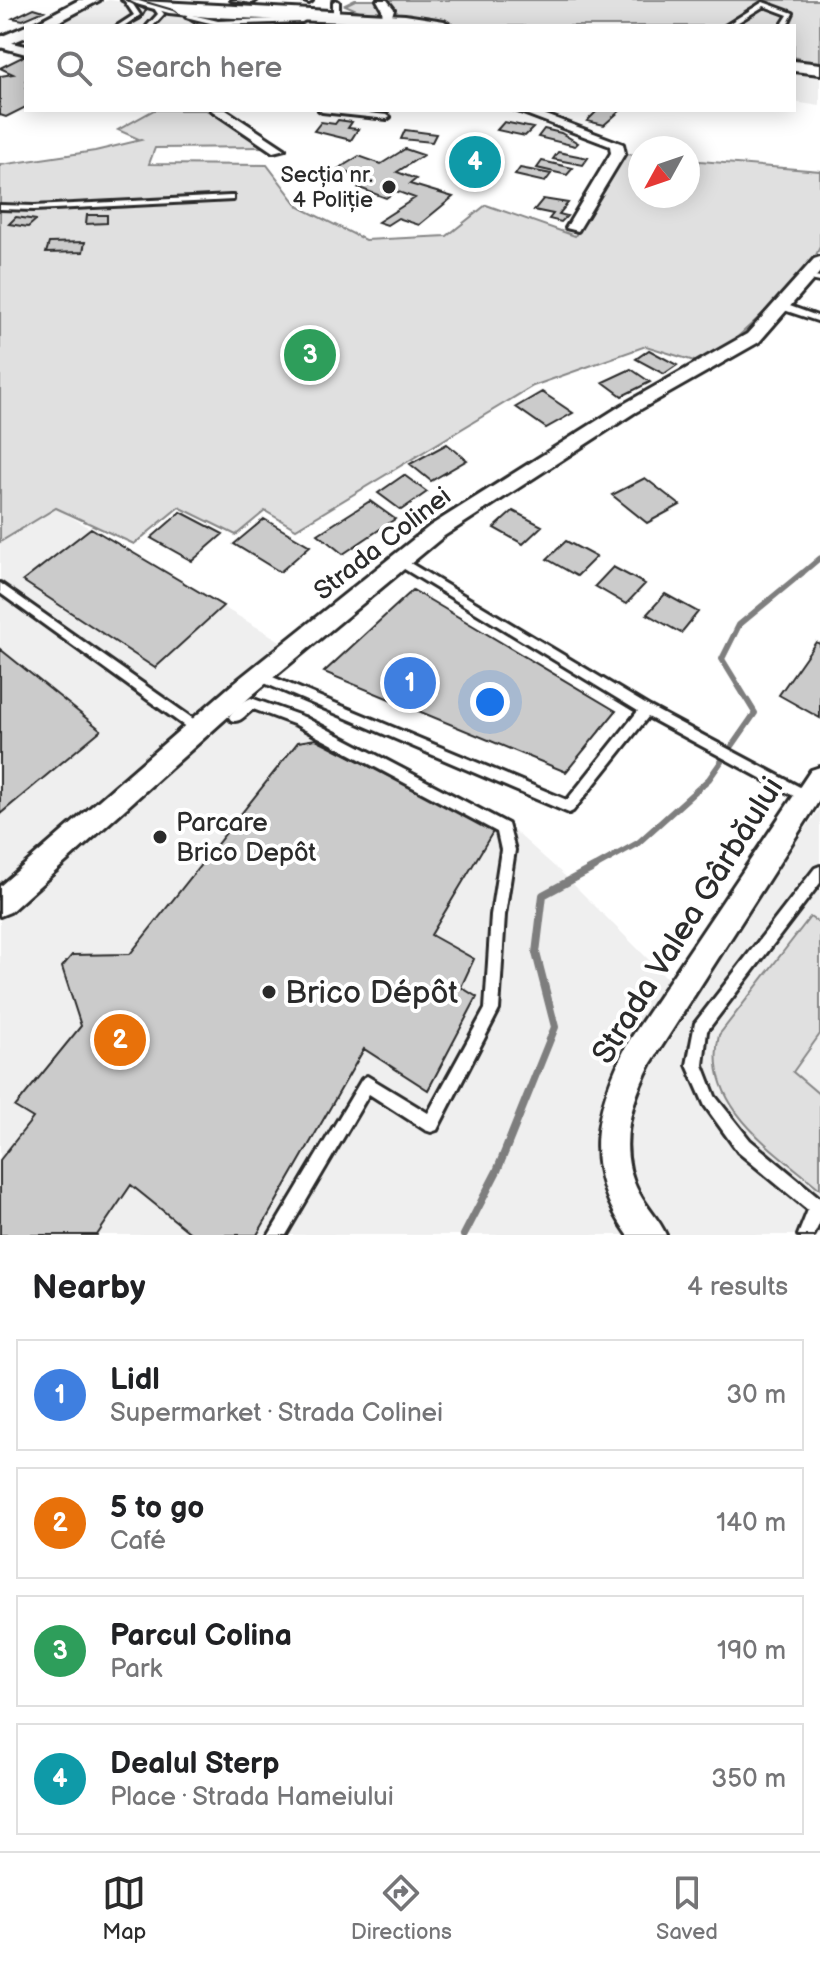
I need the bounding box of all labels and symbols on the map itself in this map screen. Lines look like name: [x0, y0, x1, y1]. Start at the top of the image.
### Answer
pin: 4: [449, 132, 501, 192]
north arrow: [628, 136, 700, 208]
place label: Secția nr. 4 Poliție: [281, 162, 373, 214]
marker: Secția nr. 4 Poliție: [380, 178, 398, 196]
pin: 3: [284, 325, 336, 385]
street label: Strada Colinei: [308, 481, 458, 607]
pin: 1: [384, 653, 436, 713]
your location: [470, 682, 510, 722]
street label: Strada Valea Gârbăului: [584, 770, 792, 1071]
place label: Parcare Brico Depôt: [176, 808, 316, 869]
marker: Parcare Brico Depôt: [151, 828, 169, 846]
place label: Brico Dépôt: [285, 974, 458, 1013]
marker: Brico Dépôt: [260, 983, 278, 1001]
pin: 2: [94, 1010, 146, 1070]

